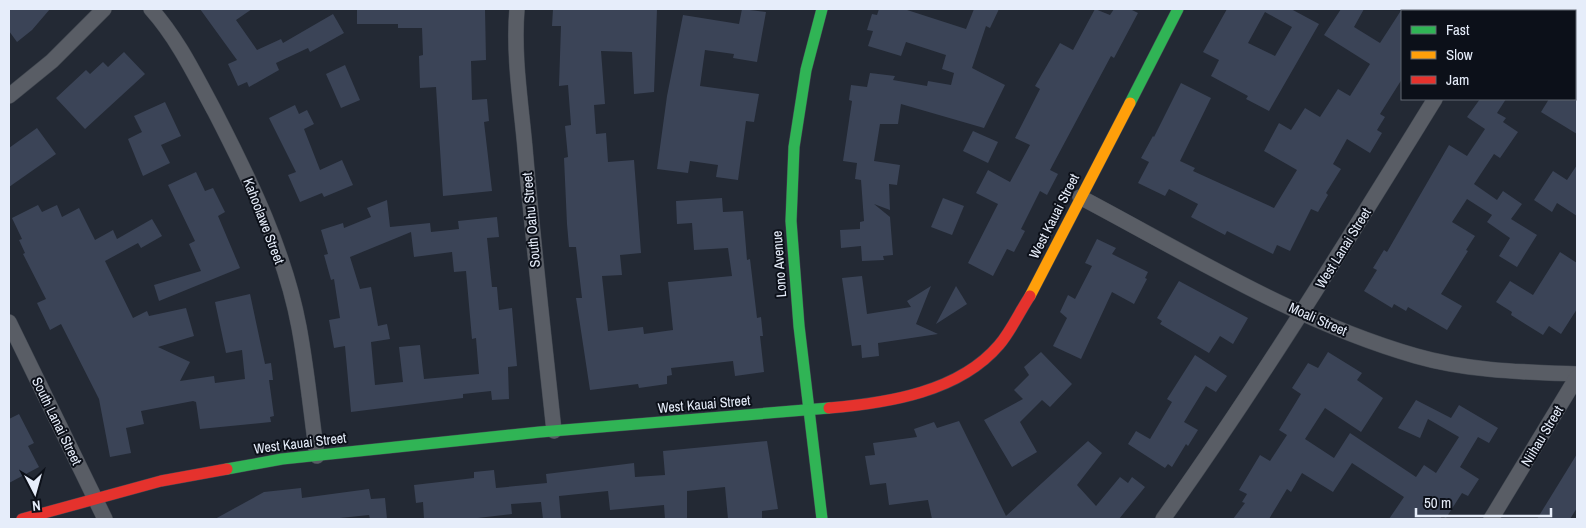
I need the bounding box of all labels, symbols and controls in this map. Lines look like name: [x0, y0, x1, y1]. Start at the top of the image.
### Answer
legend: [1401, 10, 1576, 100]
text: Fast: [1446, 19, 1470, 40]
text: Slow: [1446, 44, 1473, 65]
text: Jam: [1446, 69, 1469, 90]
street label: West Kauai Street: [1025, 170, 1083, 262]
street label: South Oahu Street: [518, 172, 544, 268]
street label: Kahoolawe Street: [239, 175, 289, 267]
street label: West Lanai Street: [1311, 204, 1375, 292]
street label: Lono Avenue: [768, 230, 790, 298]
street label: Moali Street: [1286, 298, 1350, 340]
street label: South Lanai Street: [28, 374, 86, 468]
street label: West Kauai Street: [657, 391, 751, 417]
street label: Niihau Street: [1517, 402, 1567, 470]
street label: West Kauai Street: [253, 428, 347, 458]
north arrow: [10, 468, 60, 518]
scale bar: [1416, 486, 1551, 518]
text: 50 m: [1424, 492, 1451, 513]
text: N: [31, 497, 41, 515]

